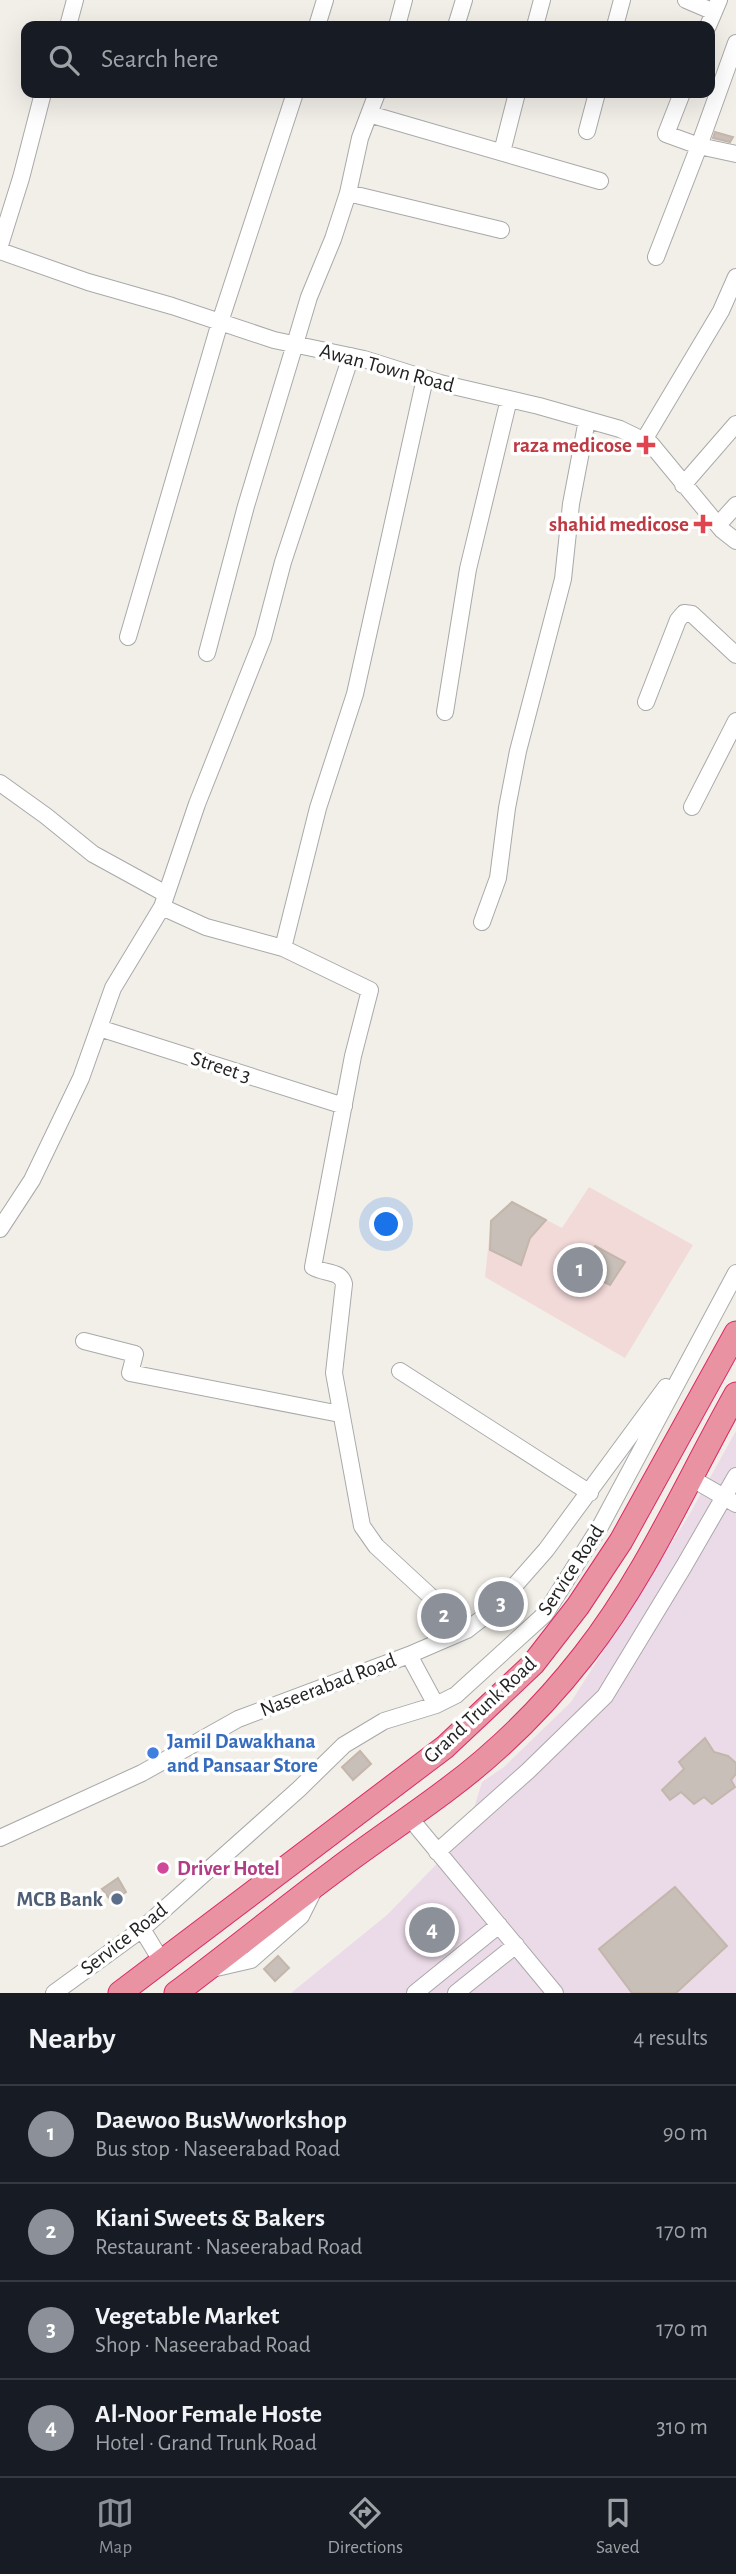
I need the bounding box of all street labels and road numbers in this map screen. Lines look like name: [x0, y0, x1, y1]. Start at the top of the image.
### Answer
street label: Awan Town Road: [317, 340, 457, 396]
street label: Street 3: [188, 1048, 254, 1086]
street label: Service Road: [534, 1521, 608, 1619]
street label: Naseerabad Road: [257, 1649, 399, 1721]
street label: Grand Trunk Road: [420, 1653, 540, 1767]
street label: Service Road: [77, 1899, 171, 1979]

